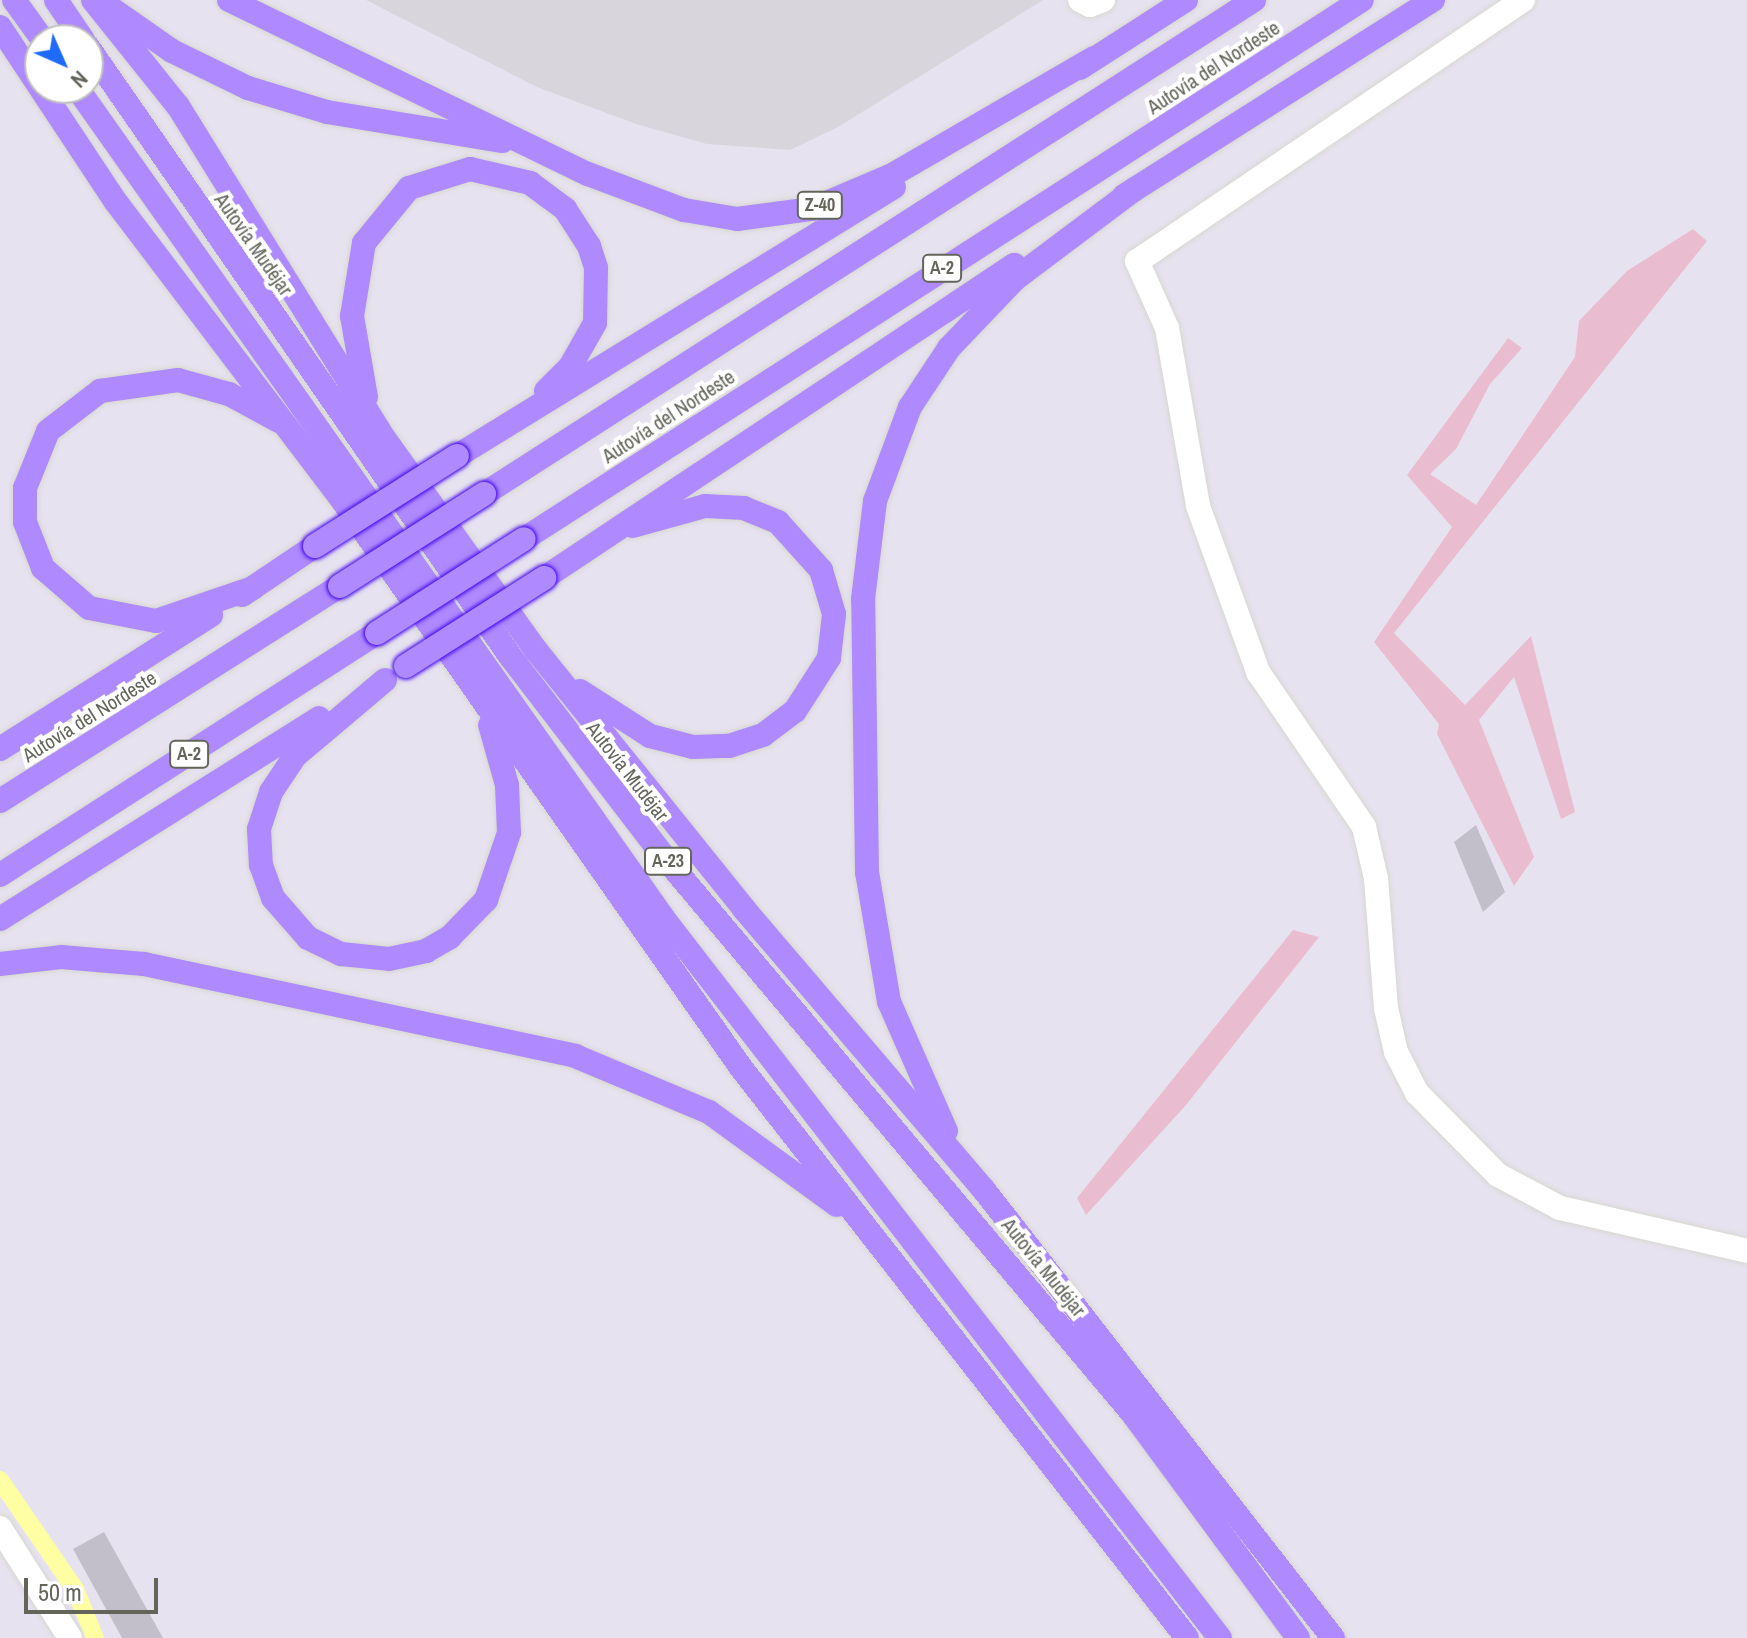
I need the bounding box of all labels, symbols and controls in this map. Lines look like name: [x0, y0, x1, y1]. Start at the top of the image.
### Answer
street label: Autovía del Nordeste: [1142, 15, 1284, 119]
north arrow: [24, 24, 104, 104]
text: N: [64, 64, 95, 95]
street label: Autovía Mudéjar: [210, 188, 298, 300]
road number: Z-40: [796, 191, 844, 219]
road number: A-2: [922, 254, 962, 282]
street label: Autovía del Nordeste: [597, 364, 739, 468]
street label: Autovía del Nordeste: [18, 665, 160, 767]
street label: Autovía Mudéjar: [582, 717, 674, 825]
road number: A-2: [169, 740, 209, 768]
road number: A-23: [644, 847, 692, 875]
street label: Autovía Mudéjar: [997, 1213, 1091, 1321]
scale bar: [28, 1562, 162, 1612]
text: 50 m: [38, 1576, 82, 1608]

